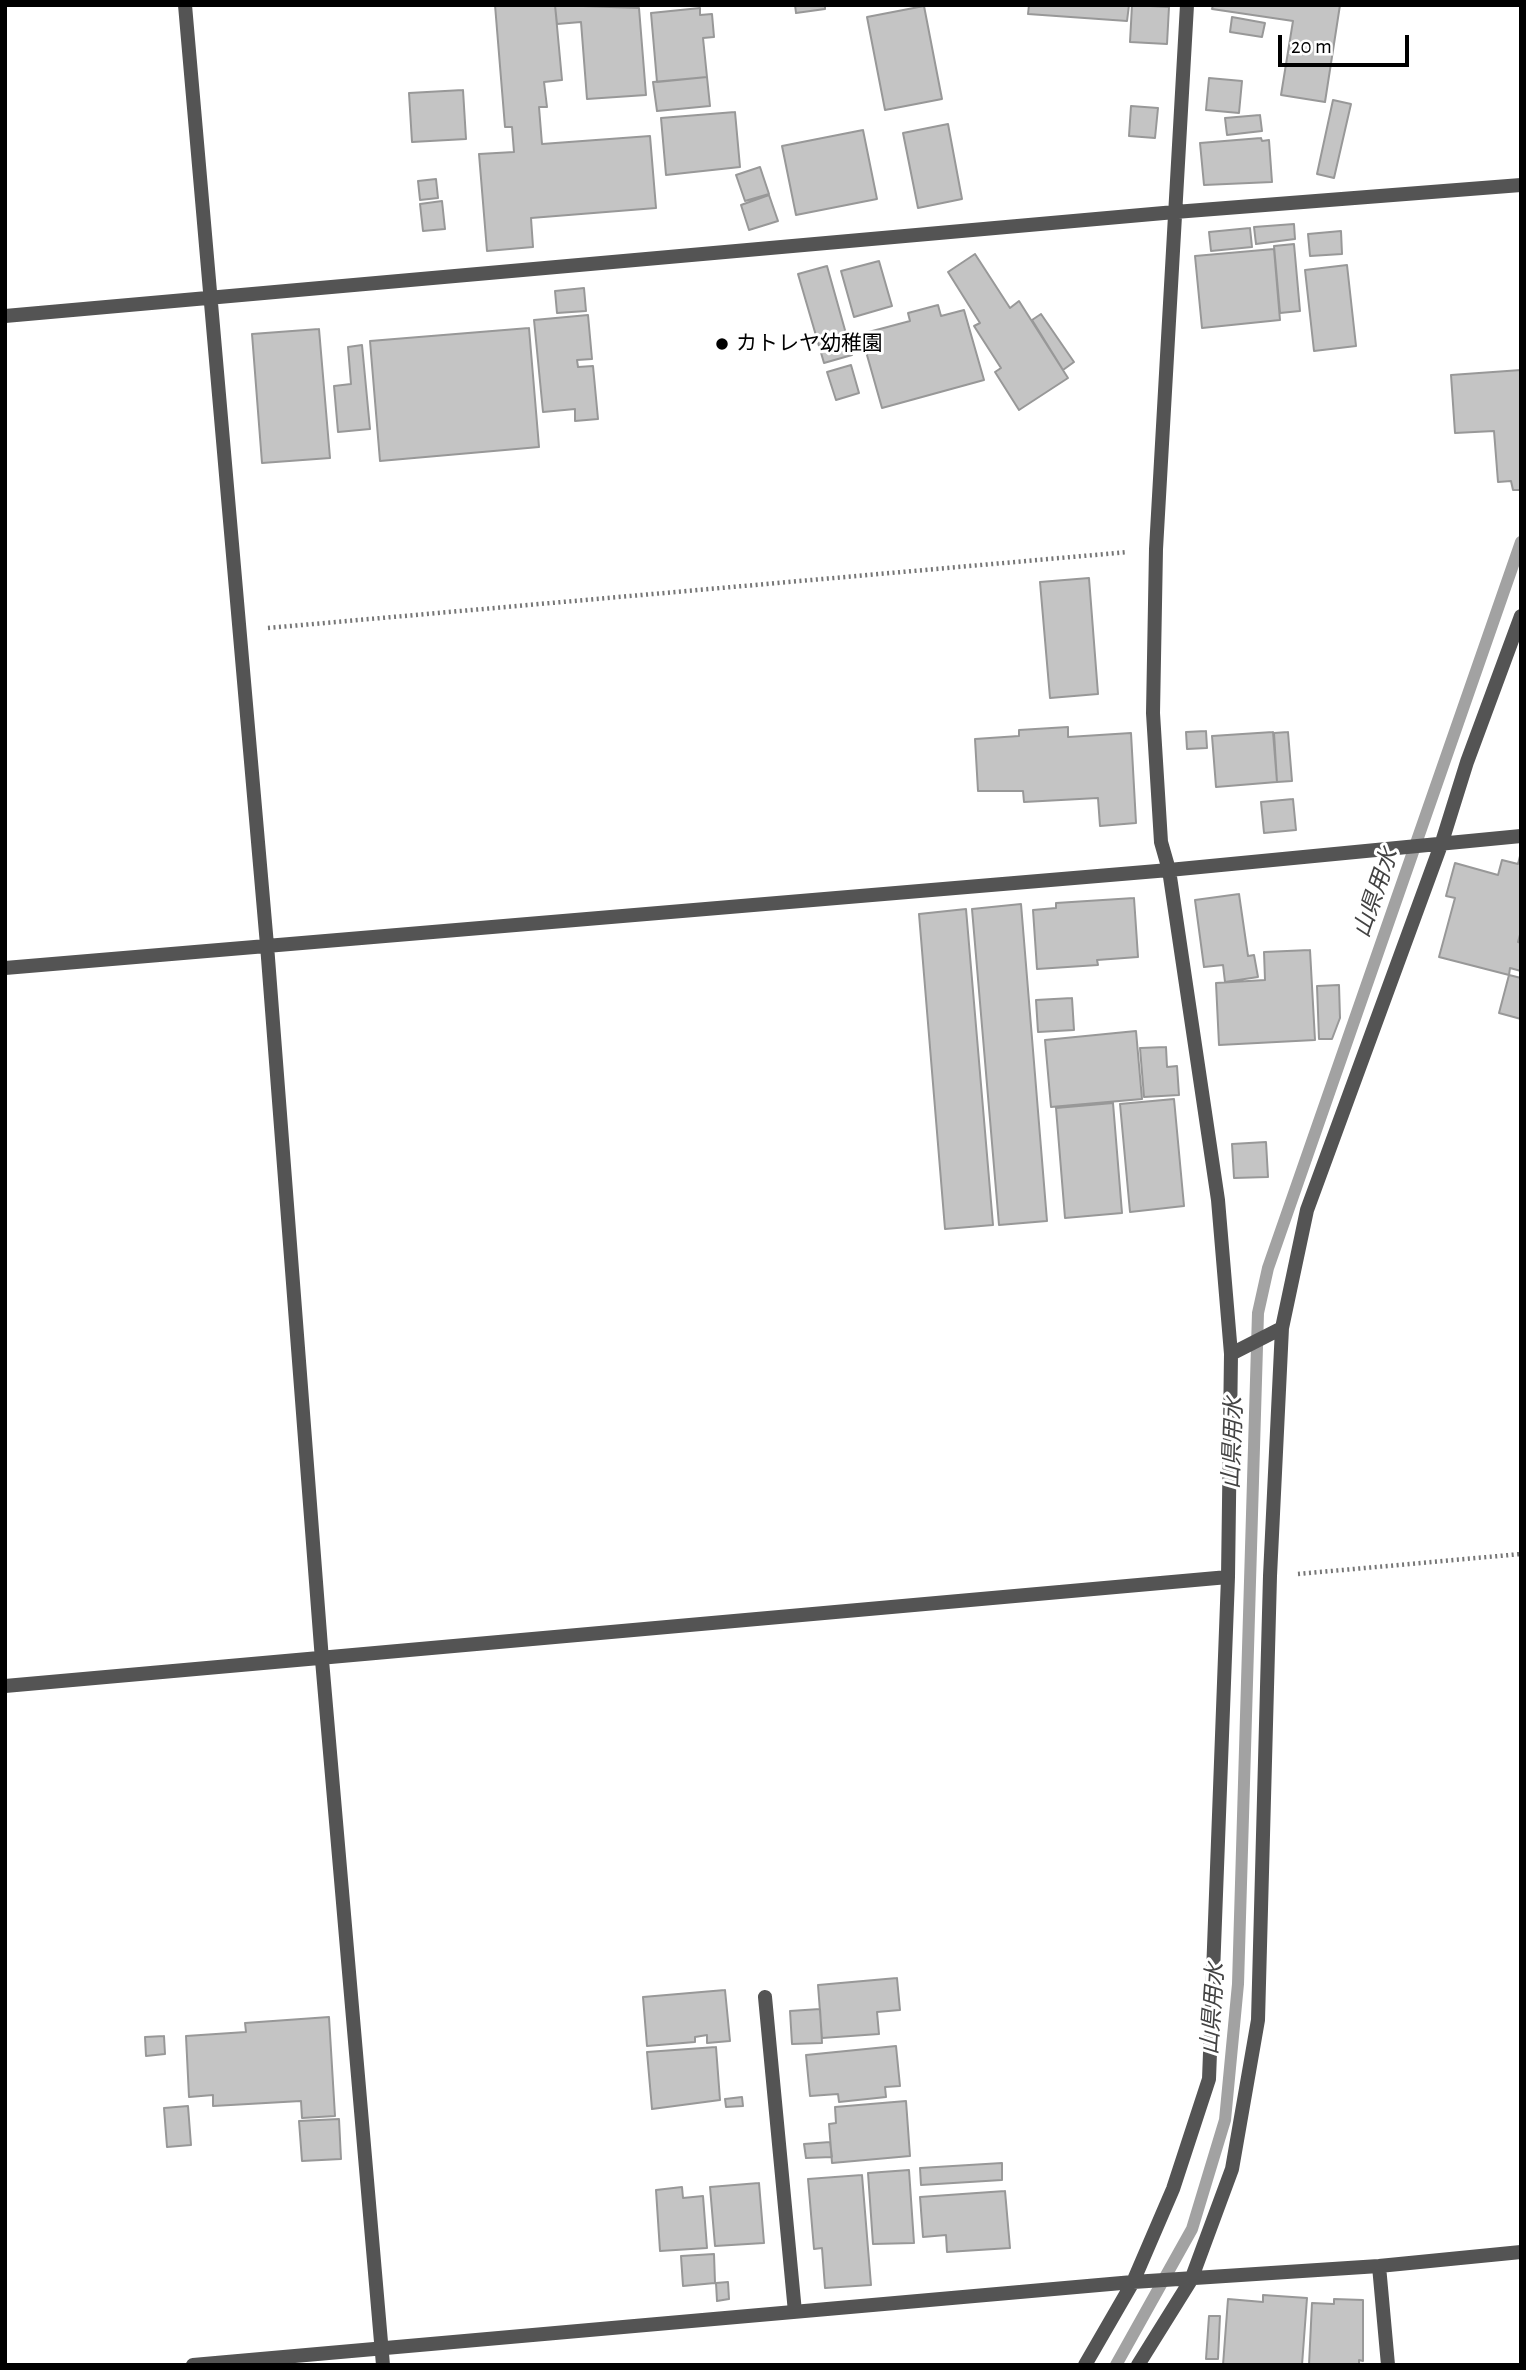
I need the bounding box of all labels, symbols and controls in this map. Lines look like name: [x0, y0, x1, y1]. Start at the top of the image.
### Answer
scale bar: [1281, 21, 1412, 65]
text: 20 m: [1291, 36, 1332, 57]
place label: カトレヤ幼稚園: [736, 331, 883, 357]
marker: カトレヤ幼稚園: [714, 336, 730, 352]
water label: 山県用水: [1348, 845, 1404, 941]
water label: 山県用水: [1218, 1397, 1248, 1489]
water label: 山県用水: [1196, 1962, 1230, 2056]

